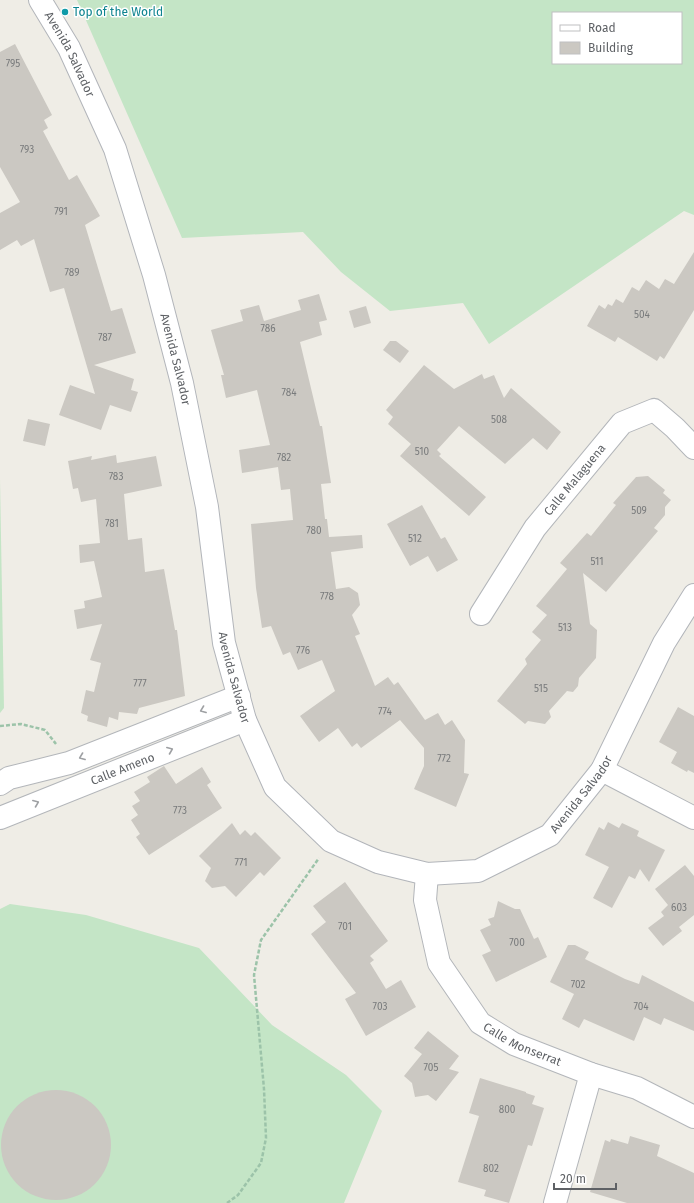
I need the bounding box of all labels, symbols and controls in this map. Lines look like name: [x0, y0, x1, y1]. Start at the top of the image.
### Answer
place label: Top of the World: [73, 5, 163, 19]
marker: Top of the World: [60, 7, 70, 17]
street label: Avenida Salvador: [42, 9, 97, 99]
legend: [552, 12, 682, 64]
text: Road: [588, 21, 616, 35]
text: Building: [588, 41, 634, 55]
house number: 795: [6, 58, 20, 70]
house number: 793: [20, 144, 34, 156]
house number: 791: [54, 206, 68, 218]
house number: 789: [65, 267, 79, 279]
house number: 504: [634, 309, 651, 321]
street label: Avenida Salvador: [157, 312, 193, 407]
house number: 786: [260, 323, 276, 335]
house number: 787: [98, 332, 113, 344]
house number: 784: [281, 387, 297, 399]
house number: 508: [491, 414, 508, 426]
street label: Calle Malaguena: [541, 441, 609, 519]
house number: 510: [415, 446, 430, 458]
house number: 782: [277, 452, 291, 464]
house number: 783: [109, 471, 123, 483]
house number: 509: [631, 505, 647, 517]
house number: 781: [105, 518, 119, 530]
house number: 780: [306, 525, 322, 537]
house number: 512: [408, 533, 422, 545]
house number: 511: [590, 556, 604, 568]
house number: 778: [320, 591, 335, 603]
house number: 513: [558, 622, 572, 634]
street label: Avenida Salvador: [216, 631, 253, 726]
house number: 776: [296, 645, 310, 657]
house number: 777: [133, 678, 147, 690]
house number: 515: [534, 683, 548, 695]
one-way arrow: [200, 705, 207, 713]
house number: 774: [378, 706, 393, 718]
one-way arrow: [165, 747, 173, 755]
street label: Calle Ameno: [89, 750, 157, 788]
one-way arrow: [79, 753, 86, 761]
house number: 772: [437, 753, 451, 765]
street label: Avenida Salvador: [547, 753, 615, 836]
one-way arrow: [33, 800, 40, 808]
house number: 773: [173, 805, 187, 817]
house number: 771: [234, 857, 248, 869]
house number: 603: [671, 902, 687, 914]
house number: 701: [338, 921, 352, 933]
house number: 700: [509, 937, 525, 949]
house number: 702: [571, 979, 585, 991]
house number: 703: [373, 1001, 387, 1013]
house number: 704: [633, 1001, 649, 1013]
street label: Calle Monserrat: [481, 1020, 564, 1069]
house number: 705: [424, 1062, 438, 1074]
house number: 800: [499, 1104, 516, 1116]
house number: 802: [483, 1163, 499, 1175]
scale bar: [554, 1165, 616, 1191]
text: 20 m: [560, 1172, 586, 1186]

